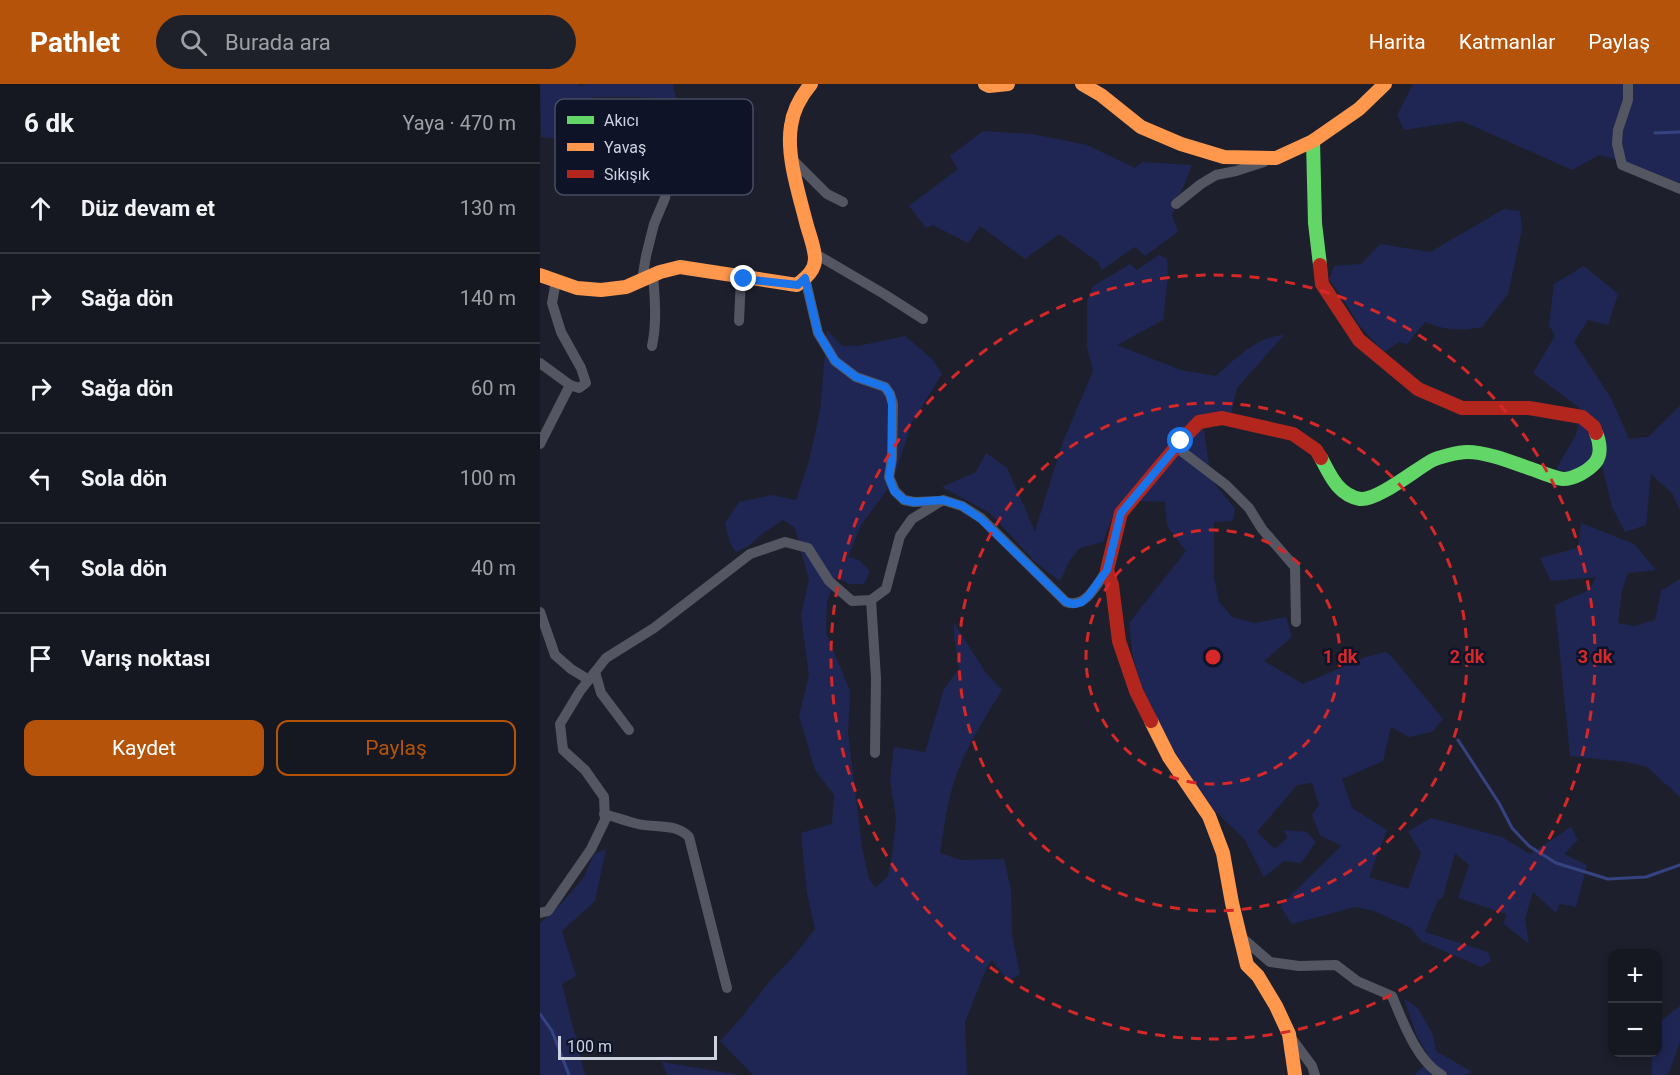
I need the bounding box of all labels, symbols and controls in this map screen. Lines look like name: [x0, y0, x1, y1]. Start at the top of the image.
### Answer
search box: [156, 15, 576, 69]
text: Pathlet: [30, 26, 120, 59]
icon: search: [177, 26, 210, 59]
text: Burada ara: [225, 30, 331, 55]
text: Harita: [1369, 30, 1426, 54]
text: Katmanlar: [1459, 30, 1555, 54]
text: Paylaş: [1588, 30, 1650, 54]
legend: [555, 99, 753, 195]
text: 6 dk: [24, 108, 74, 138]
text: Yaya · 470 m: [402, 111, 516, 135]
text: Akıcı: [604, 111, 639, 130]
text: Yavaş: [604, 138, 646, 157]
text: Sıkışık: [604, 165, 651, 184]
icon: ahead: [24, 192, 57, 225]
text: Düz devam et: [81, 196, 215, 221]
text: 130 m: [460, 196, 516, 220]
route end: [730, 265, 756, 291]
icon: right: [24, 282, 57, 315]
text: Sağa dön: [81, 286, 173, 311]
text: 140 m: [460, 286, 516, 310]
icon: right: [24, 372, 57, 405]
text: Sağa dön: [81, 376, 173, 401]
text: 60 m: [471, 376, 516, 400]
route start: [1167, 427, 1193, 453]
icon: left: [24, 462, 57, 495]
text: Sola dön: [81, 466, 167, 491]
text: 100 m: [460, 466, 516, 490]
icon: left: [24, 552, 57, 585]
text: Sola dön: [81, 556, 167, 581]
text: 40 m: [471, 556, 516, 580]
icon: arrive: [24, 642, 57, 675]
text: Varış noktası: [81, 646, 211, 671]
text: 1 dk: [1323, 646, 1358, 667]
text: 2 dk: [1450, 646, 1485, 667]
text: 3 dk: [1578, 646, 1613, 667]
centre of rings: [1203, 647, 1223, 667]
button: Kaydet: [24, 720, 264, 776]
button: Paylaş: [276, 720, 516, 776]
map controls: [1608, 949, 1662, 1057]
button: +: [1608, 949, 1662, 1003]
button: −: [1608, 1003, 1662, 1057]
scale bar: [558, 1033, 717, 1060]
text: 100 m: [567, 1037, 612, 1056]

